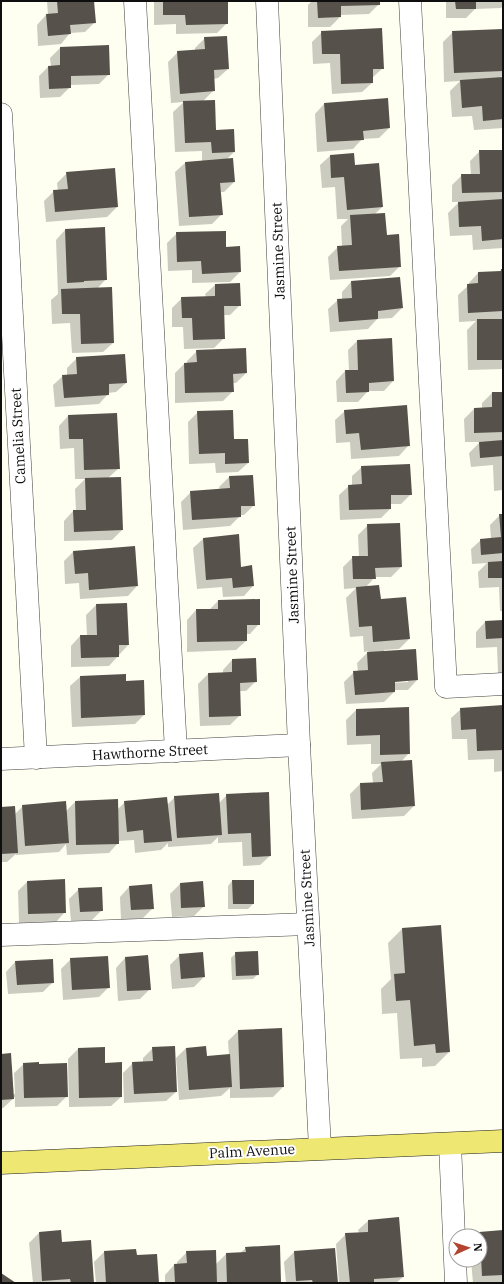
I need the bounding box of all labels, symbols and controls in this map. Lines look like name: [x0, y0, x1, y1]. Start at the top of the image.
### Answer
street label: Jasmine Street: [267, 202, 289, 300]
street label: Camelia Street: [6, 387, 30, 485]
street label: Jasmine Street: [281, 526, 303, 624]
street label: Hawthorne Street: [91, 740, 209, 764]
street label: Jasmine Street: [295, 849, 319, 947]
street label: Palm Avenue: [208, 1140, 296, 1162]
north arrow: [448, 1228, 488, 1268]
text: N: [471, 1243, 485, 1252]

